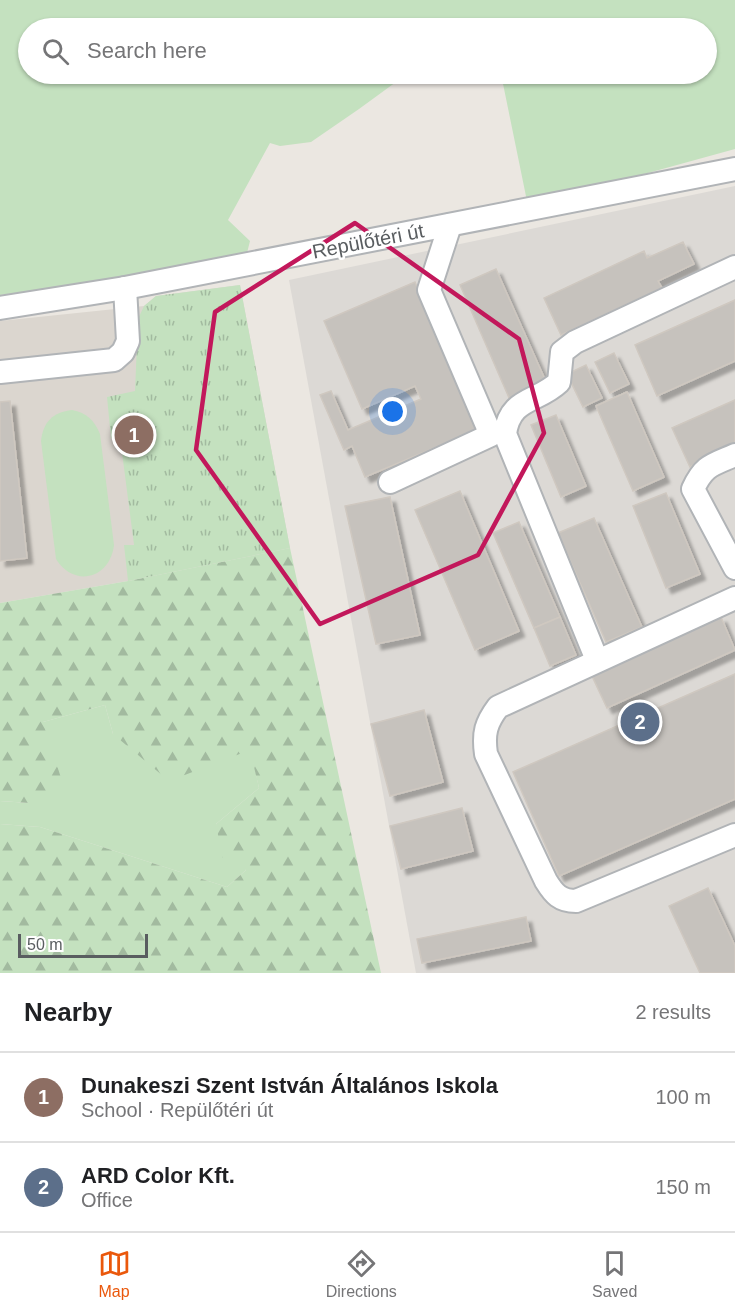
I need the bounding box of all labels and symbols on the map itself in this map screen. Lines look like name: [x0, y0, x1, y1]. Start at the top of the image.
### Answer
street label: Repülőtéri út: [310, 219, 426, 263]
your location: [378, 397, 407, 426]
pin: 1: [114, 412, 154, 458]
pin: 2: [620, 700, 660, 744]
scale bar: [18, 931, 148, 958]

